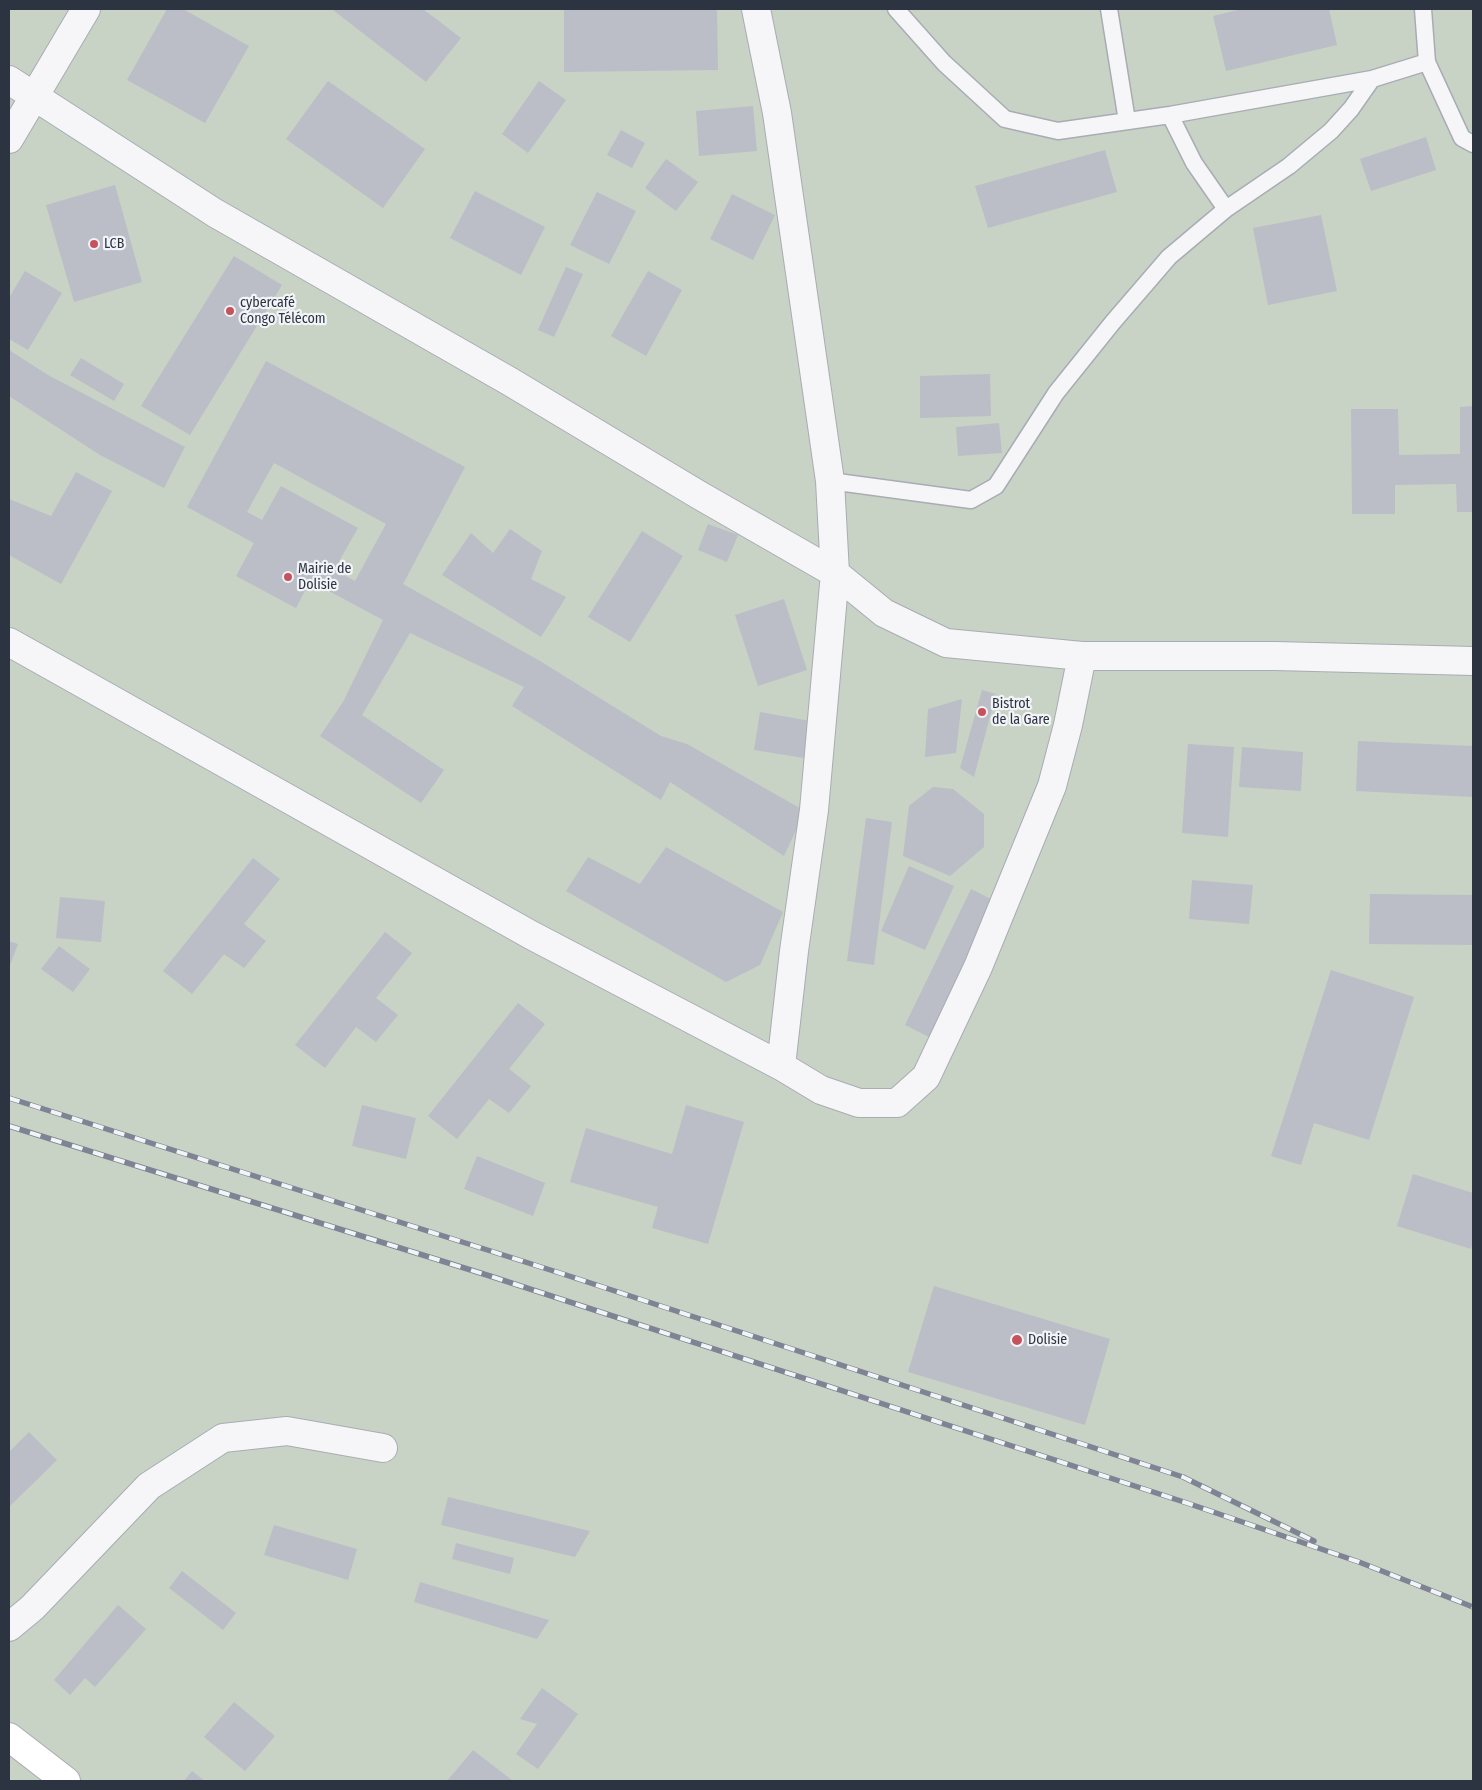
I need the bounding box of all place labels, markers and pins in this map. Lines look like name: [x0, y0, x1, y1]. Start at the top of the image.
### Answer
place label: LCB: [104, 236, 124, 252]
marker: LCB: [88, 238, 100, 250]
place label: cybercafé Congo Télécom: [240, 295, 326, 328]
marker: cybercafé Congo Télécom: [224, 305, 236, 317]
place label: Mairie de Dolisie: [298, 561, 351, 594]
marker: Mairie de Dolisie: [282, 571, 294, 583]
place label: Bistrot de la Gare: [992, 696, 1050, 729]
marker: Bistrot de la Gare: [976, 706, 988, 718]
place label: Dolisie: [1028, 1332, 1067, 1348]
marker: Dolisie: [1010, 1333, 1024, 1347]

